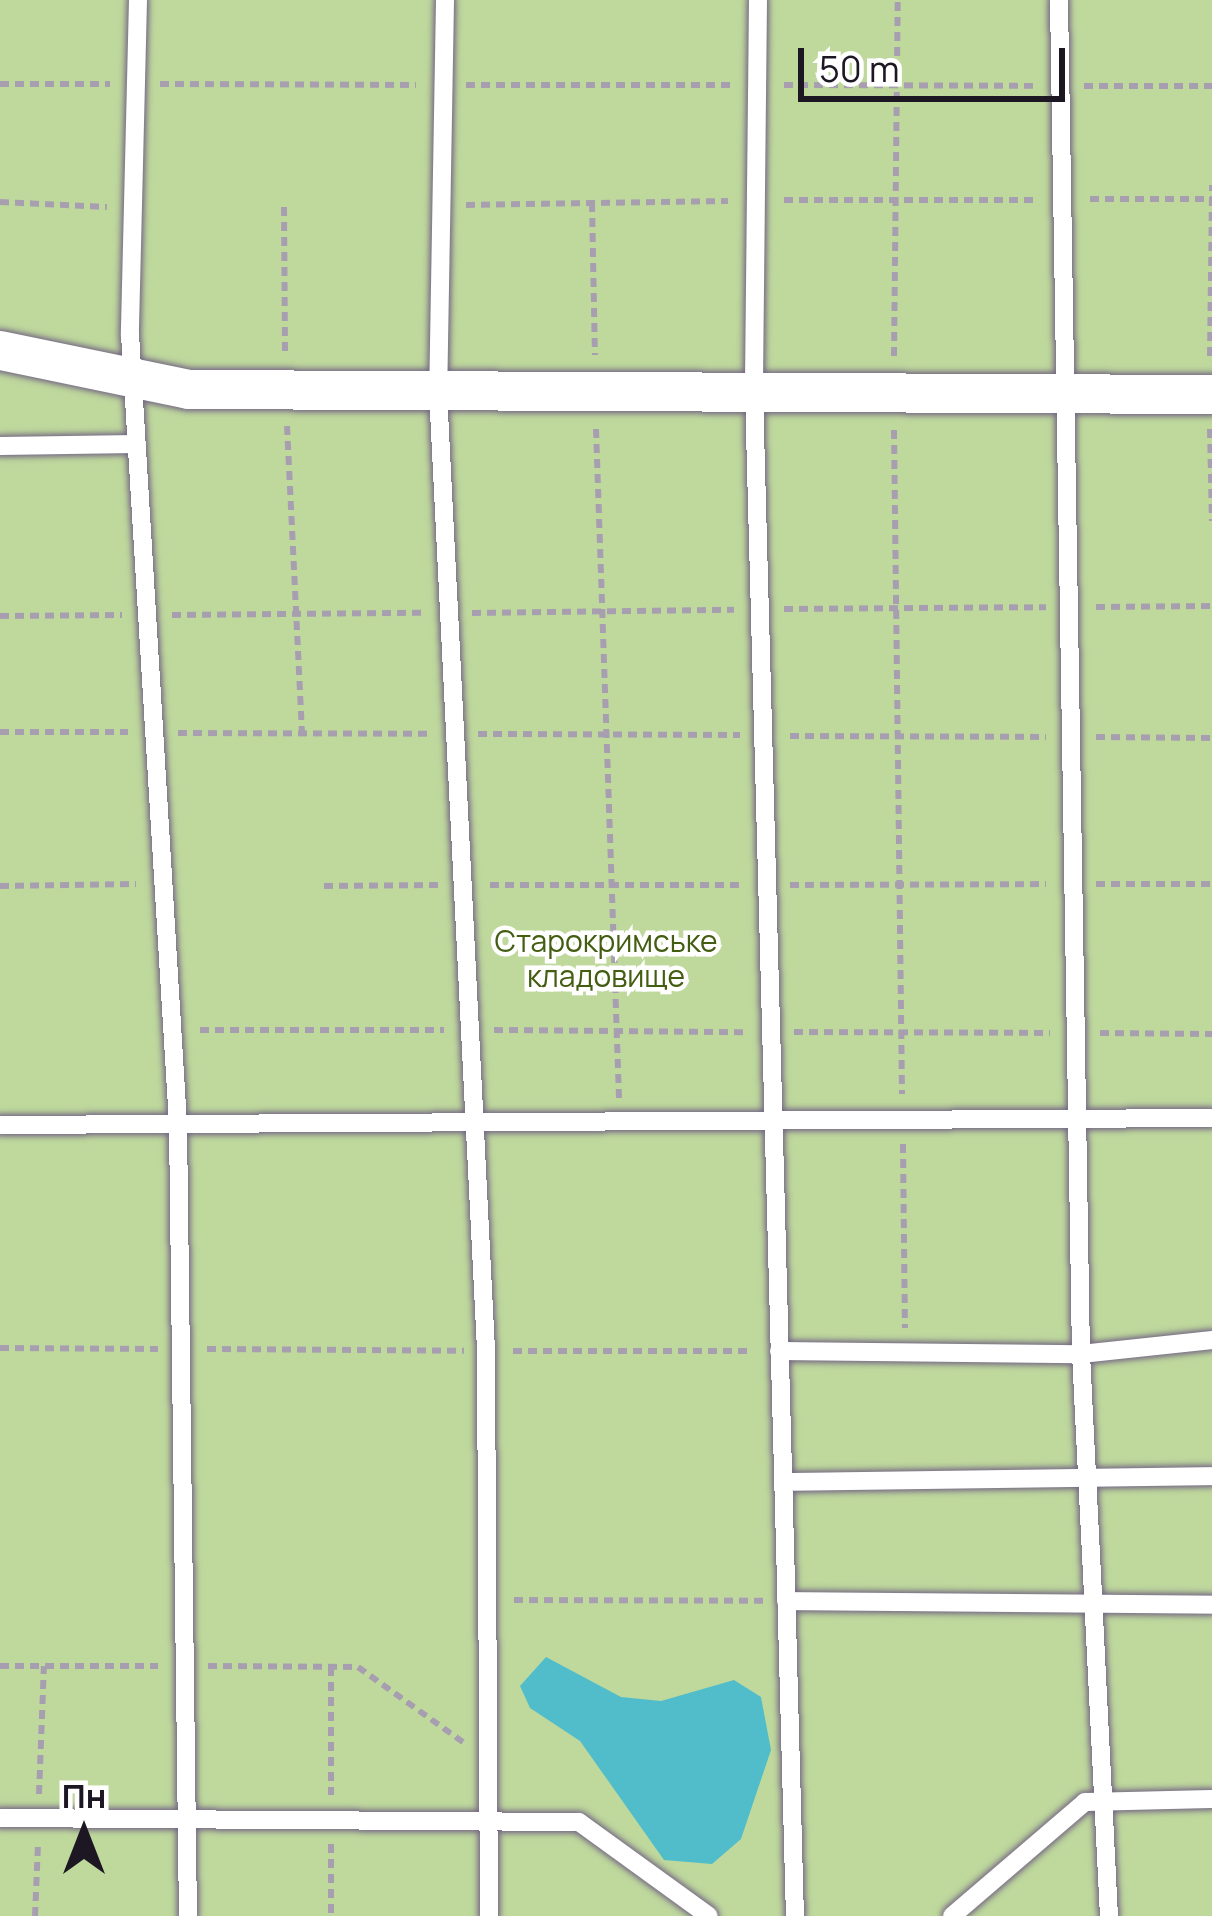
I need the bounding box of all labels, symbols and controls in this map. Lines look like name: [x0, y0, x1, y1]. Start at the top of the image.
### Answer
scale bar: [804, 24, 1071, 98]
text: 50 m: [819, 44, 899, 93]
park label: Старокримське кладовище: [494, 923, 718, 994]
north arrow: [24, 1772, 144, 1892]
text: Пн: [62, 1773, 106, 1818]

